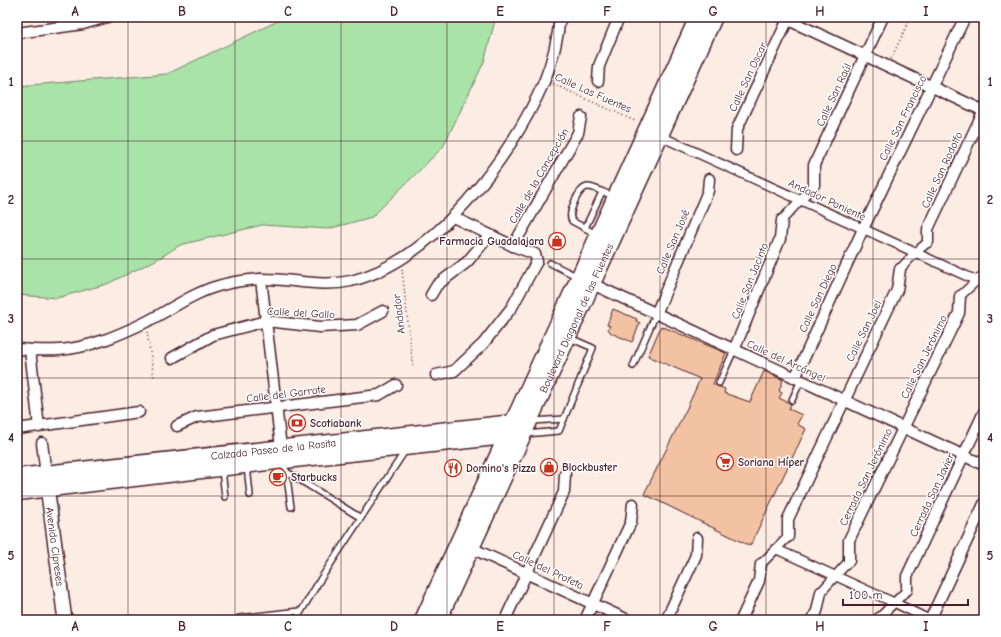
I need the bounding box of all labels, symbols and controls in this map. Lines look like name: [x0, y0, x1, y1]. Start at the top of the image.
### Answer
text: A: [71, 4, 79, 19]
text: B: [178, 4, 186, 19]
text: C: [284, 4, 292, 19]
text: D: [390, 4, 398, 19]
text: E: [496, 4, 504, 19]
text: F: [603, 4, 611, 19]
text: G: [708, 4, 718, 19]
text: H: [815, 4, 825, 19]
text: I: [923, 4, 929, 19]
street label: Calle San Oscar: [726, 40, 770, 114]
street label: Calle San Raúl: [814, 61, 854, 129]
street label: Calle Las Fuentes: [553, 70, 634, 116]
street label: Calle San Francisco: [877, 73, 929, 163]
text: 1: [8, 74, 14, 89]
text: 1: [987, 74, 993, 89]
street label: Calle de la Concepción: [506, 126, 572, 226]
street label: Calle San Rodolfo: [919, 130, 965, 210]
street label: Andador Poniente: [786, 176, 868, 224]
text: 2: [8, 192, 14, 207]
text: 2: [987, 192, 993, 207]
street label: Calle San José: [654, 207, 693, 276]
shop icon: Farmacia Guadalajara: [547, 231, 567, 251]
place label: Farmacia Guadalajara: [439, 235, 544, 248]
street label: Boulevard Diagonal de las Fuentes: [536, 241, 616, 395]
street label: Calle San Jacinto: [729, 241, 771, 321]
street label: Calle San Diego: [796, 261, 840, 335]
street label: Andador: [390, 293, 408, 335]
street label: Calle San Joel: [844, 298, 884, 364]
street label: Calle del Gallo: [267, 305, 335, 321]
text: 3: [8, 311, 14, 326]
text: 3: [987, 311, 993, 326]
street label: Calle San Jerónimo: [898, 313, 950, 401]
street label: Calle del Arcángel: [745, 337, 827, 385]
street label: Calle del Garrote: [245, 383, 327, 405]
bank icon: Scotiabank: [287, 413, 307, 433]
place label: Scotiabank: [310, 417, 362, 430]
street label: Cerrada San Jerónimo: [837, 426, 895, 528]
text: 4: [8, 430, 14, 445]
text: 4: [987, 430, 993, 445]
street label: Calzada Paseo de la Rosita: [210, 436, 337, 462]
street label: Cerrada San Javier: [907, 451, 957, 539]
supermarket icon: Soriana Híper: [715, 452, 735, 472]
place label: Soriana Híper: [738, 456, 805, 469]
shop icon: Blockbuster: [539, 457, 559, 477]
restaurant icon: Domino's Pizza: [443, 458, 463, 478]
place label: Blockbuster: [562, 461, 617, 474]
place label: Domino's Pizza: [466, 462, 536, 475]
cafe icon: Starbucks: [268, 467, 288, 487]
place label: Starbucks: [291, 471, 337, 484]
street label: Avenida Cipreses: [43, 506, 67, 587]
text: 5: [8, 548, 15, 563]
street label: Calle del Profeta: [510, 548, 586, 592]
text: 5: [987, 548, 994, 563]
scale bar: [843, 581, 968, 607]
text: 100 m: [849, 588, 882, 602]
text: A: [71, 619, 79, 634]
text: B: [178, 619, 186, 634]
text: C: [284, 619, 292, 634]
text: D: [390, 619, 398, 634]
text: E: [496, 619, 504, 634]
text: F: [603, 619, 611, 634]
text: G: [708, 619, 718, 634]
text: H: [815, 619, 825, 634]
text: I: [923, 619, 929, 634]

